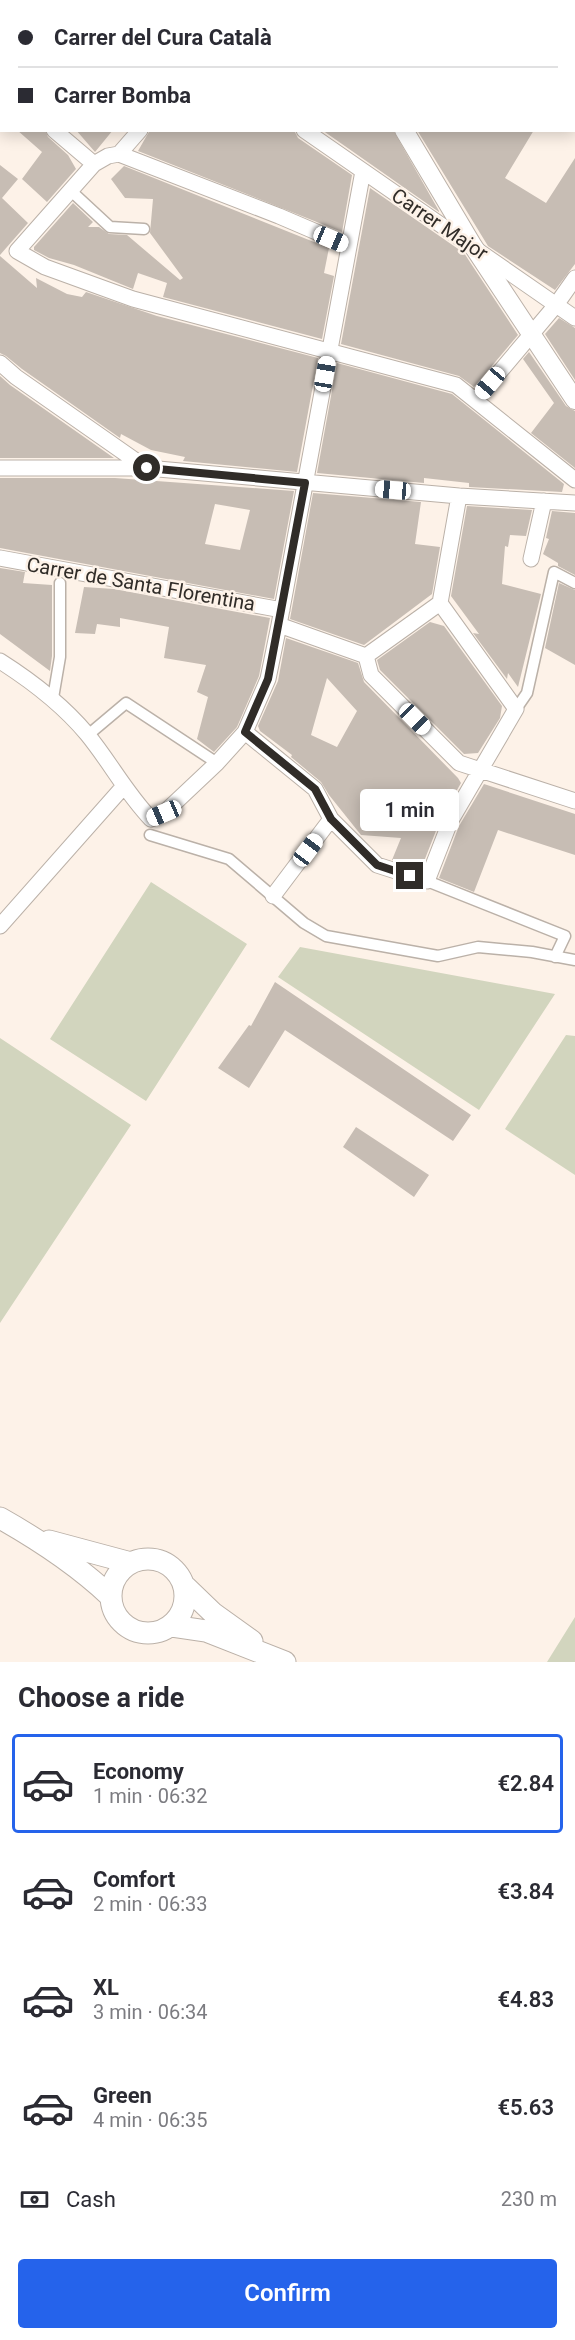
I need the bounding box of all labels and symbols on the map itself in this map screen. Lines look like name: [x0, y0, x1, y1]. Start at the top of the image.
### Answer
street label: Carrer Major: [387, 183, 493, 265]
car: [311, 224, 351, 254]
car: [313, 355, 337, 393]
car: [472, 363, 508, 403]
route start: [133, 454, 160, 481]
car: [374, 479, 412, 501]
street label: Carrer de Santa Florentina: [25, 552, 257, 616]
car: [396, 700, 434, 738]
callout: 1 min: [360, 789, 460, 831]
car: [144, 798, 184, 828]
car: [290, 830, 326, 870]
route end: [396, 862, 423, 889]

